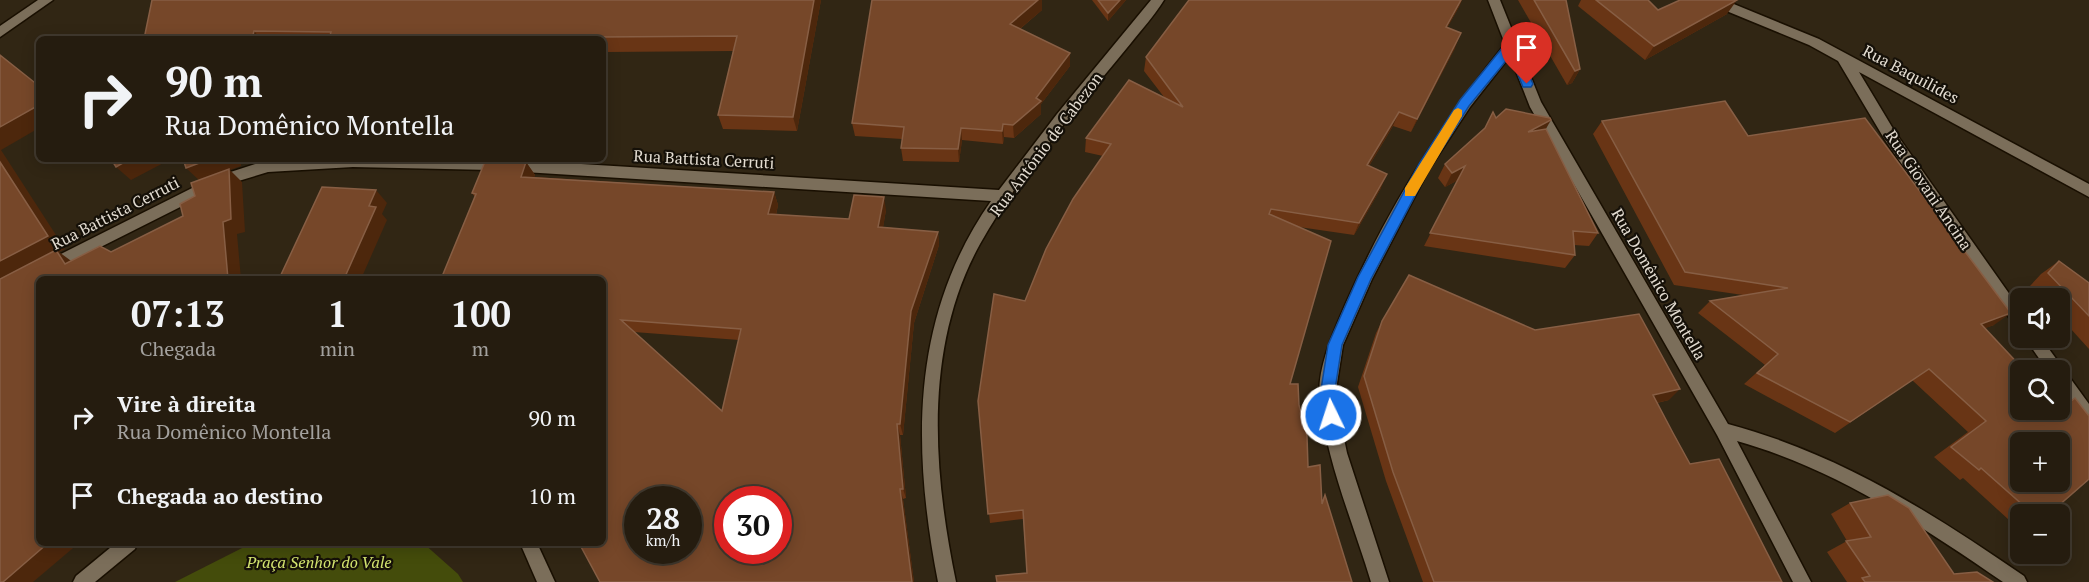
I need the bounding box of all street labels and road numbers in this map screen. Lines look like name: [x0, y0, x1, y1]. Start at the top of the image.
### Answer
street label: Rua Baquilides: [1859, 40, 1963, 109]
street label: Rua Antônio de Cabezon: [985, 67, 1108, 221]
street label: Rua Giovani Ancina: [1881, 126, 1977, 254]
street label: Rua Battista Cerruti: [633, 144, 775, 174]
street label: Rua Battista Cerruti: [47, 171, 183, 255]
street label: Rua Domênico Montella: [1607, 204, 1711, 364]

